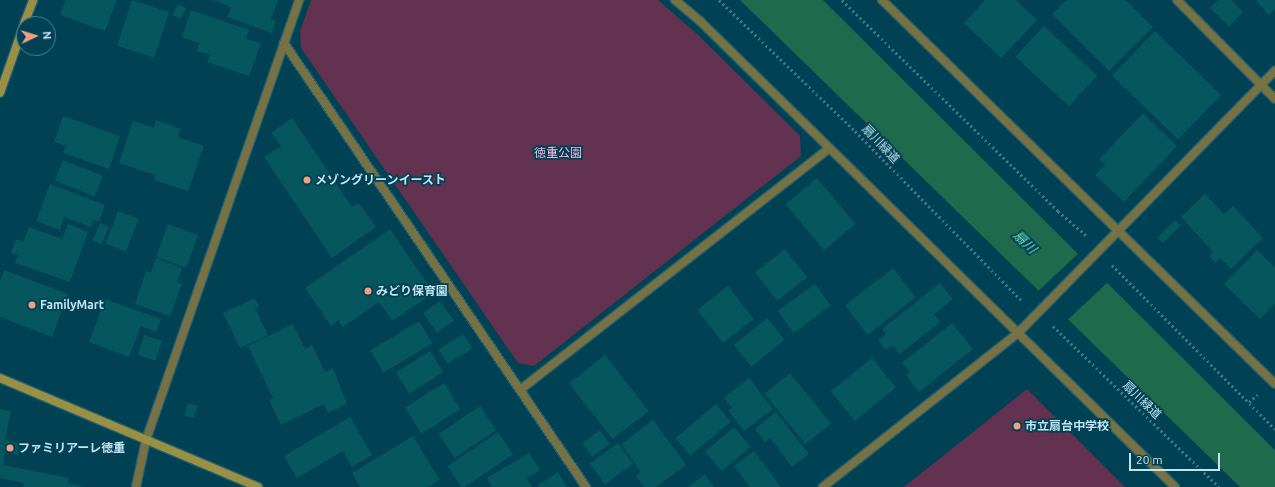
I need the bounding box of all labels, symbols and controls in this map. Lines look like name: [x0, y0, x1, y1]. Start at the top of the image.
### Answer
north arrow: [16, 16, 56, 56]
text: N: [41, 31, 53, 40]
street label: 扇川緑道: [859, 122, 903, 166]
park label: 徳重公園: [534, 146, 582, 160]
place label: メゾングリーンイースト: [315, 173, 447, 187]
marker: メゾングリーンイースト: [302, 175, 312, 185]
water label: 扇川: [1010, 227, 1040, 257]
place label: みどり保育園: [376, 284, 448, 298]
marker: みどり保育園: [363, 286, 373, 296]
place label: FamilyMart: [40, 298, 104, 312]
marker: FamilyMart: [27, 300, 37, 310]
street label: 扇川緑道: [1120, 378, 1164, 422]
place label: 市立扇台中学校: [1025, 419, 1109, 433]
marker: 市立扇台中学校: [1012, 421, 1022, 431]
place label: ファミリアーレ徳重: [18, 441, 125, 455]
marker: ファミリアーレ徳重: [5, 443, 15, 453]
scale bar: [1131, 445, 1222, 471]
text: 20 m: [1136, 453, 1163, 466]

